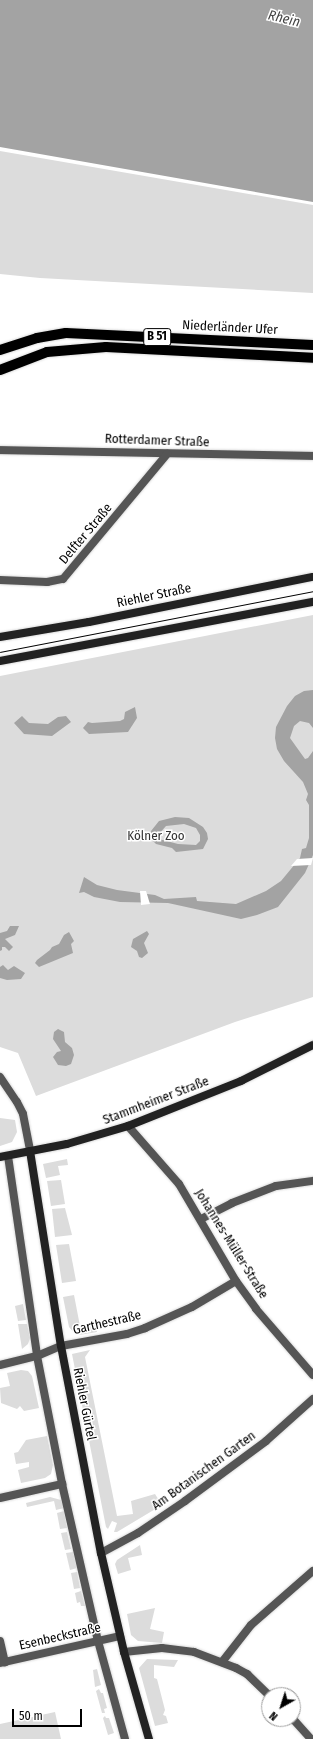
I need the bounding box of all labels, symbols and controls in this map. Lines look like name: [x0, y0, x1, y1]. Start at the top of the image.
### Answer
water label: Rhein: [266, 7, 302, 31]
street label: Niederländer Ufer: [182, 318, 278, 338]
road number: B 51: [143, 327, 171, 347]
street label: Rotterdamer Straße: [104, 431, 210, 451]
street label: Delfter Straße: [56, 501, 116, 567]
street label: Riehler Straße: [115, 581, 193, 611]
park label: Kölner Zoo: [127, 828, 185, 844]
street label: Stammheimer Straße: [101, 1074, 211, 1128]
street label: Johannes-Müller-Straße: [191, 1186, 271, 1302]
street label: Garthestraße: [71, 1308, 143, 1338]
street label: Riehler Gürtel: [69, 1366, 99, 1442]
street label: Am Botanischen Garten: [149, 1428, 259, 1514]
street label: Esenbeckstraße: [18, 1620, 102, 1654]
north arrow: [261, 1687, 301, 1727]
scale bar: [14, 1701, 84, 1727]
text: 50 m: [19, 1709, 43, 1723]
text: N: [267, 1709, 280, 1723]

